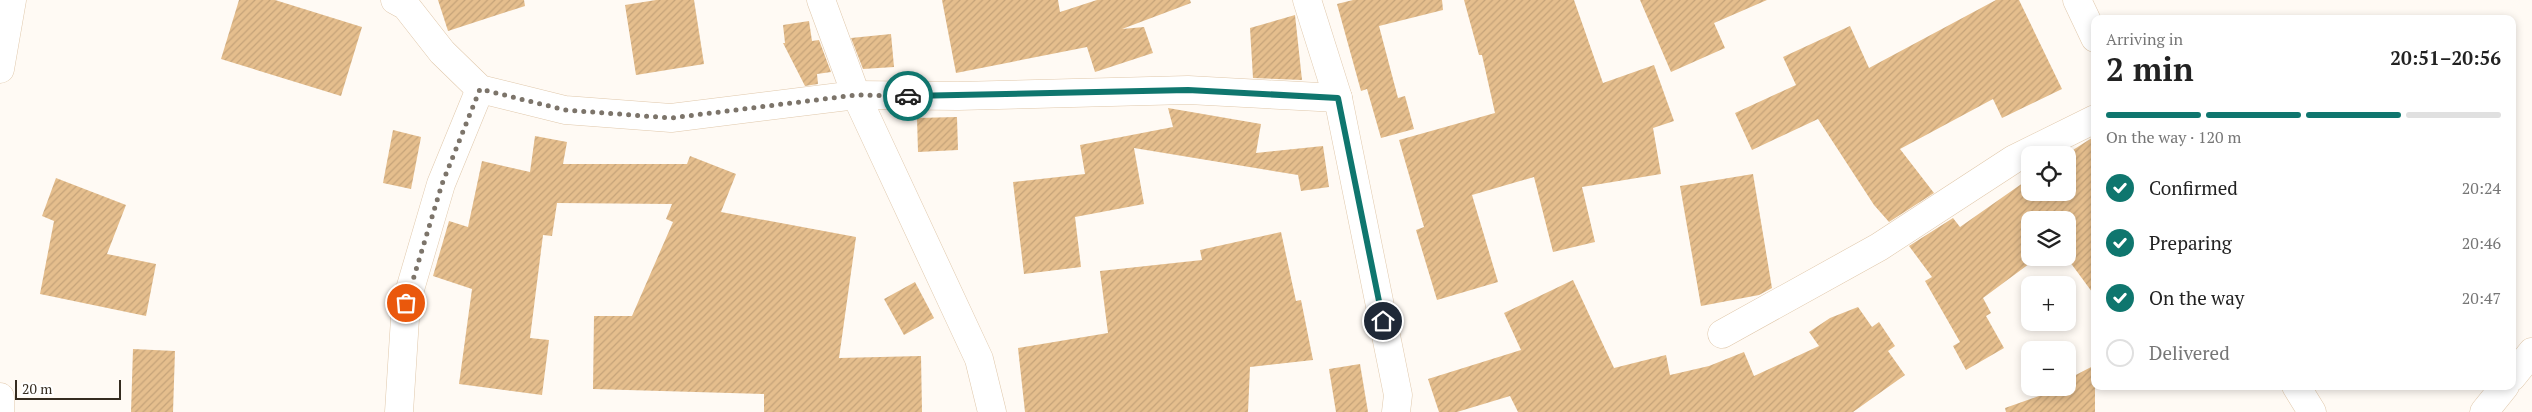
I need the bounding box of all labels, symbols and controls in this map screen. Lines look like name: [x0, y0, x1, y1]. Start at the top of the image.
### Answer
text: Arriving in: [2106, 28, 2183, 50]
text: 20:51–20:56: [2390, 45, 2501, 70]
text: 2 min: [2106, 48, 2194, 90]
courier: [883, 71, 933, 121]
icon: car: [894, 82, 922, 110]
text: On the way · 120 m: [2106, 126, 2241, 148]
map controls: [2021, 146, 2076, 396]
button: locate: [2021, 146, 2076, 201]
icon: check: [2106, 174, 2134, 202]
text: Confirmed: [2149, 175, 2238, 200]
text: 20:24: [2462, 177, 2501, 199]
button: layers: [2021, 211, 2076, 266]
icon: check: [2106, 229, 2134, 257]
text: Preparing: [2149, 230, 2232, 255]
text: 20:46: [2462, 232, 2501, 254]
button: +: [2021, 276, 2076, 331]
pin: [385, 282, 427, 324]
icon: check: [2106, 284, 2134, 312]
text: On the way: [2149, 285, 2244, 310]
text: 20:47: [2462, 287, 2501, 309]
icon: bag: [392, 289, 420, 317]
pin: [1362, 300, 1404, 342]
icon: home: [1369, 307, 1397, 335]
text: Delivered: [2149, 340, 2230, 365]
button: −: [2021, 341, 2076, 396]
scale bar: [15, 377, 121, 400]
text: 20 m: [22, 379, 52, 398]

